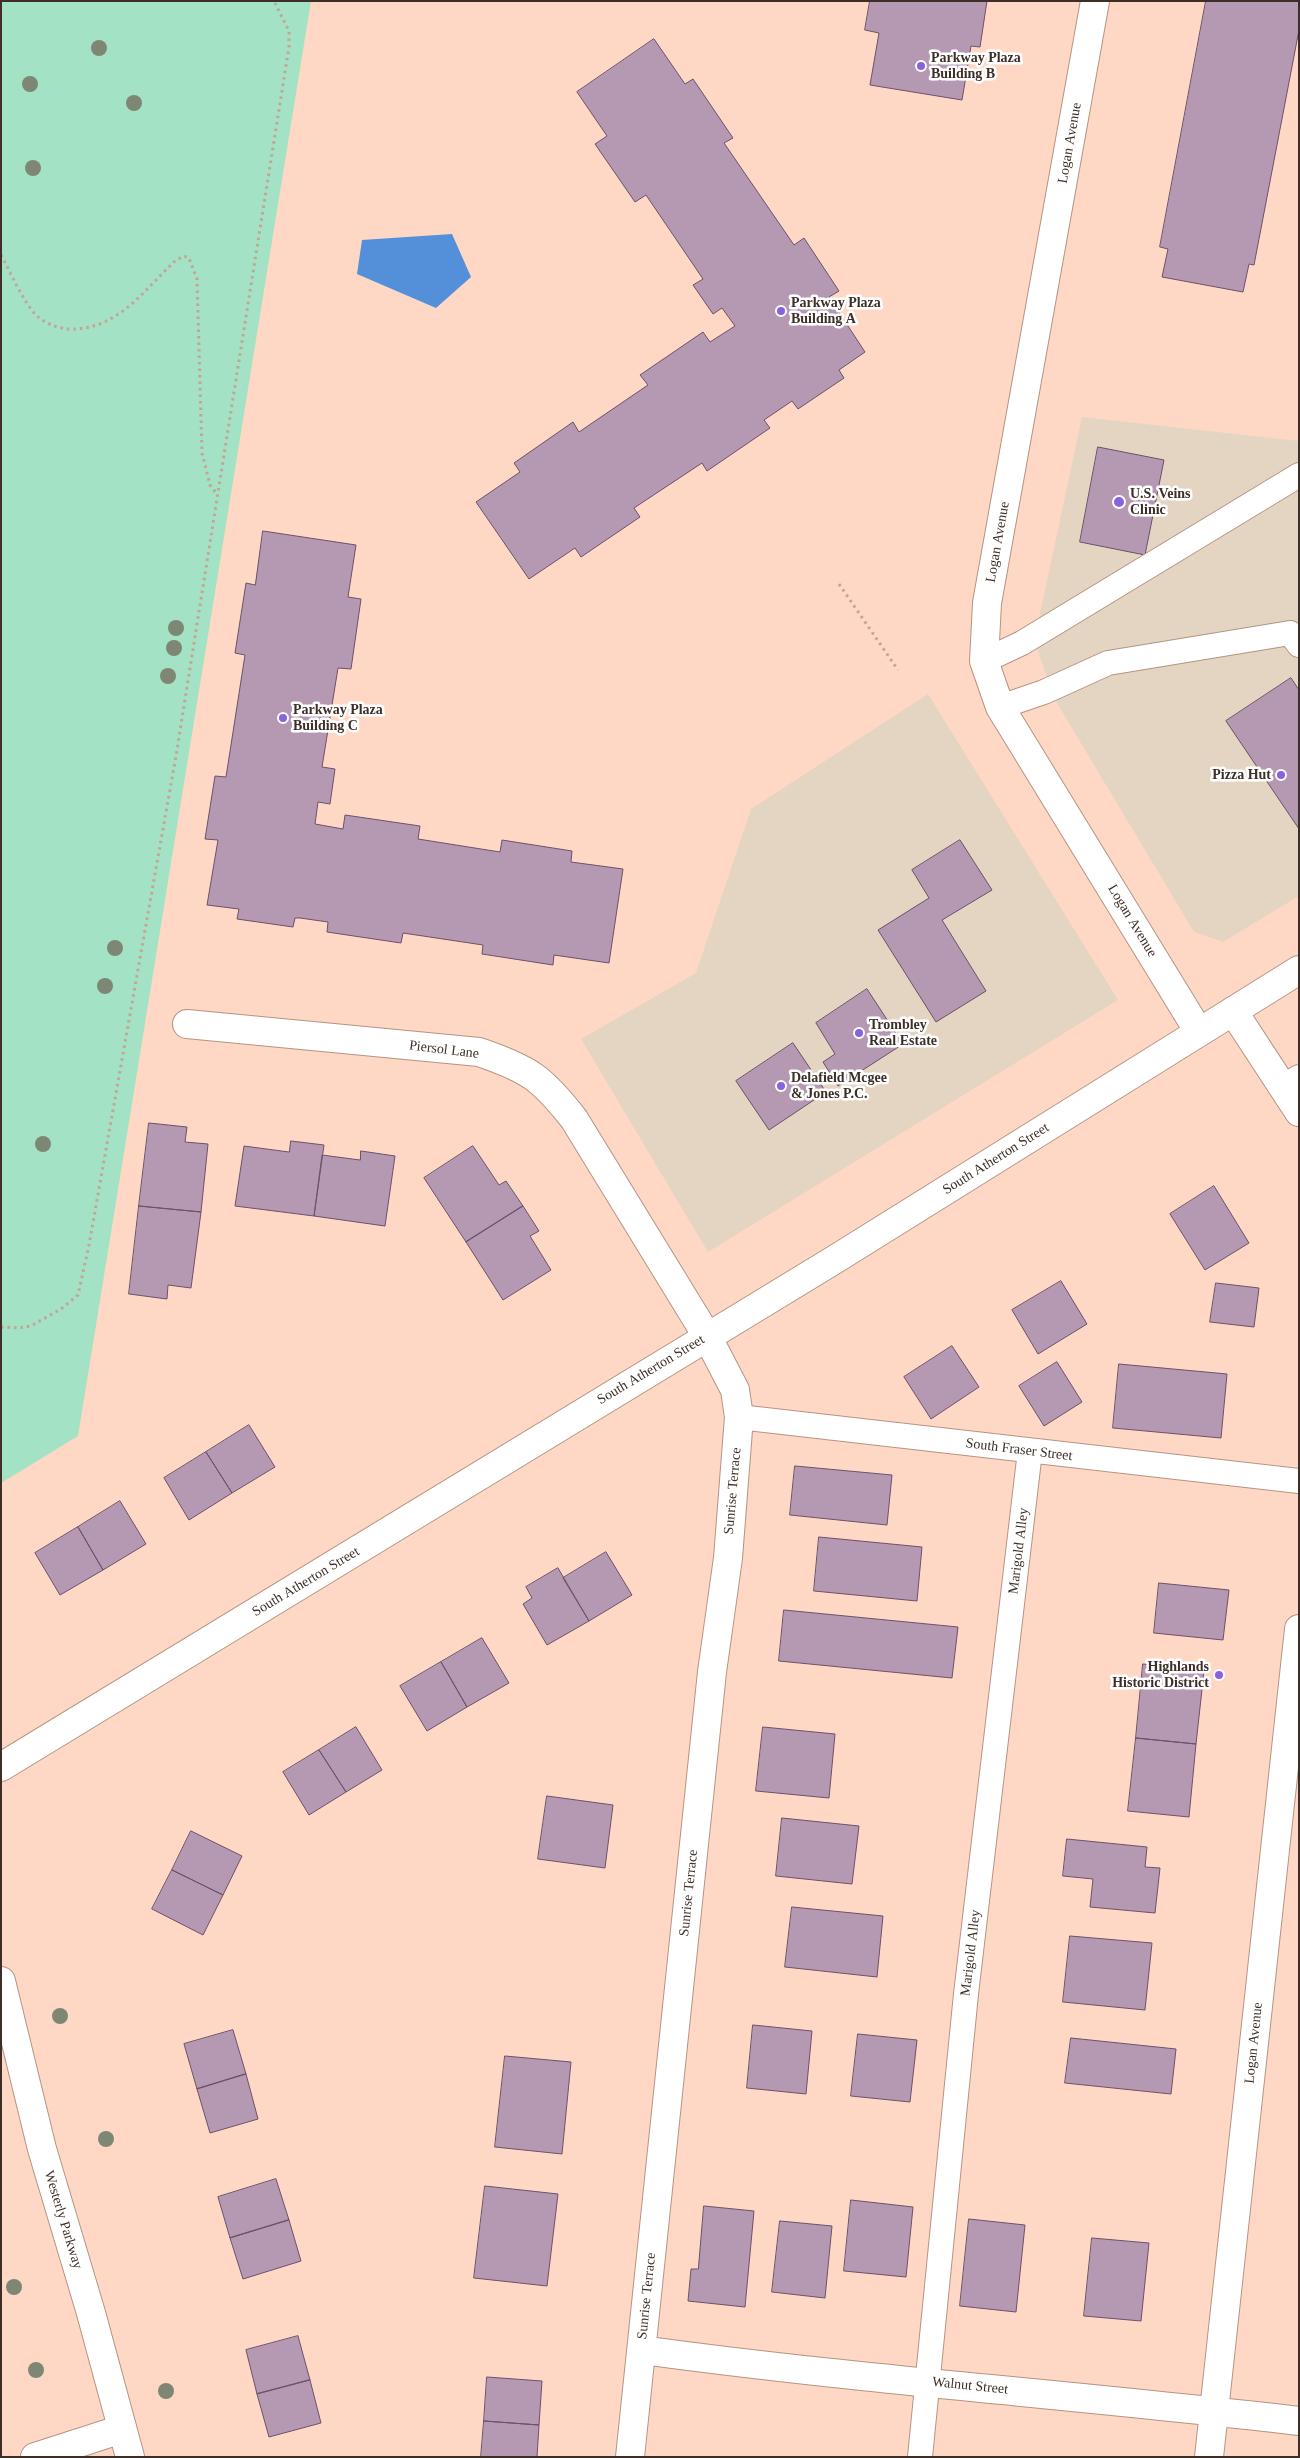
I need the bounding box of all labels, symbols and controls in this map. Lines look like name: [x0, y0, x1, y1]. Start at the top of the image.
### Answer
place label: Parkway Plaza Building B: [931, 50, 1021, 82]
marker: Parkway Plaza Building B: [915, 60, 927, 72]
street label: Logan Avenue: [1055, 101, 1085, 185]
place label: Parkway Plaza Building A: [791, 295, 881, 328]
marker: Parkway Plaza Building A: [775, 305, 787, 317]
place label: U.S. Veins Clinic: [1130, 486, 1191, 518]
marker: U.S. Veins Clinic: [1112, 495, 1126, 509]
street label: Logan Avenue: [983, 500, 1013, 584]
place label: Parkway Plaza Building C: [293, 702, 383, 734]
marker: Parkway Plaza Building C: [277, 712, 289, 724]
place label: Pizza Hut: [1212, 767, 1271, 783]
marker: Pizza Hut: [1275, 769, 1287, 781]
street label: Logan Avenue: [1104, 882, 1160, 960]
place label: Trombley Real Estate: [869, 1017, 937, 1050]
marker: Trombley Real Estate: [853, 1027, 865, 1039]
street label: Piersol Lane: [408, 1037, 480, 1063]
place label: Delafield Mcgee & Jones P.C.: [791, 1070, 887, 1102]
marker: Delafield Mcgee & Jones P.C.: [775, 1080, 787, 1092]
street label: South Atherton Street: [940, 1120, 1052, 1198]
street label: South Atherton Street: [594, 1331, 708, 1409]
street label: South Fraser Street: [965, 1435, 1073, 1465]
street label: Sunrise Terrace: [721, 1447, 745, 1535]
street label: Marigold Alley: [1005, 1507, 1033, 1595]
street label: South Atherton Street: [249, 1543, 363, 1621]
place label: Highlands Historic District: [1112, 1659, 1209, 1691]
marker: Highlands Historic District: [1213, 1669, 1225, 1681]
street label: Sunrise Terrace: [676, 1849, 702, 1937]
street label: Marigold Alley: [957, 1909, 985, 1997]
street label: Logan Avenue: [1241, 2001, 1267, 2085]
street label: Westerly Parkway: [40, 2169, 86, 2271]
street label: Sunrise Terrace: [634, 2252, 660, 2340]
street label: Walnut Street: [931, 2374, 1009, 2398]

